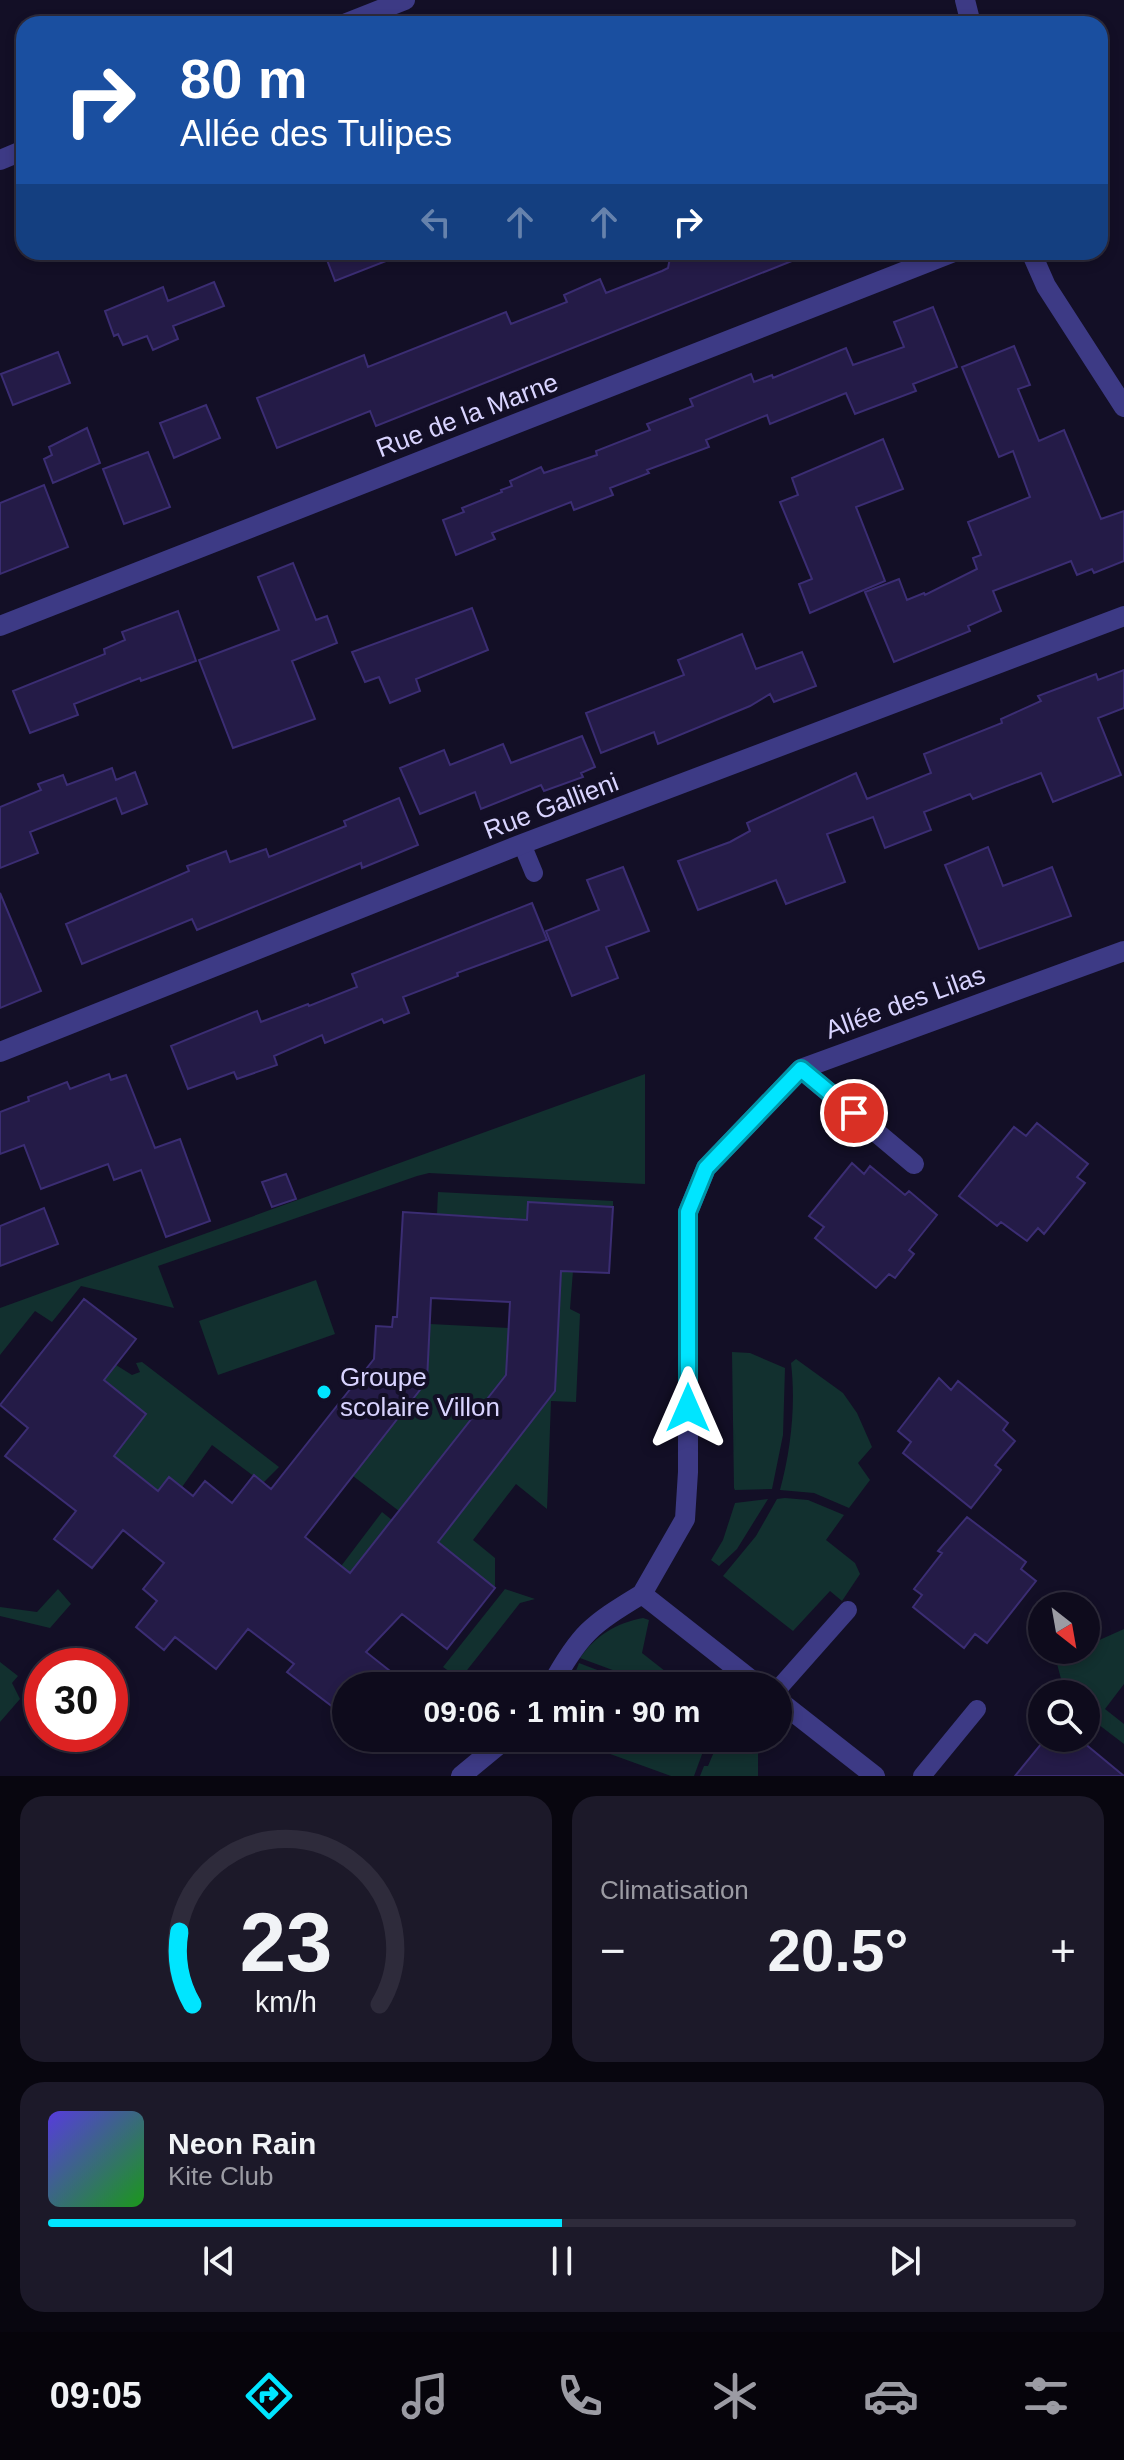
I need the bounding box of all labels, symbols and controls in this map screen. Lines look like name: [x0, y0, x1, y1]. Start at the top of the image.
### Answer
text: 80 m: [180, 47, 308, 110]
icon: right: [48, 48, 152, 152]
text: Allée des Tulipes: [180, 113, 452, 154]
icon: left: [414, 200, 458, 244]
icon: ahead: [498, 200, 542, 244]
icon: ahead: [582, 200, 626, 244]
icon: right: [666, 200, 710, 244]
street label: Rue de la Marne: [372, 367, 562, 463]
street label: Rue Gallieni: [480, 767, 622, 845]
street label: Allée des Lilas: [821, 959, 989, 1045]
pin: [820, 1079, 888, 1147]
icon: arrive: [832, 1091, 876, 1135]
place label: Groupe scolaire Villon: [340, 1362, 500, 1422]
position arrow: [646, 1366, 730, 1450]
marker: Groupe scolaire Villon: [315, 1383, 333, 1401]
north arrow: [1028, 1592, 1100, 1664]
map controls: [1028, 1592, 1100, 1752]
speed limit sign: 30: [24, 1648, 128, 1752]
button: search: [1028, 1680, 1100, 1752]
text: 09:06 · 1 min · 90 m: [424, 1695, 700, 1728]
text: Climatisation: [600, 1875, 749, 1905]
text: 23: [240, 1896, 332, 1989]
text: 20.5°: [768, 1917, 908, 1984]
text: −: [600, 1926, 626, 1975]
text: +: [1050, 1926, 1076, 1975]
text: km/h: [255, 1986, 317, 2018]
text: Neon Rain: [168, 2127, 316, 2160]
text: Kite Club: [168, 2161, 274, 2191]
icon: previous: [197, 2239, 241, 2283]
icon: pause: [540, 2239, 584, 2283]
icon: next: [883, 2239, 927, 2283]
icon: directions: [241, 2368, 297, 2424]
icon: music: [397, 2368, 453, 2424]
icon: phone: [552, 2368, 608, 2424]
icon: climate: [707, 2368, 763, 2424]
icon: car: [863, 2368, 919, 2424]
icon: filters: [1018, 2368, 1074, 2424]
text: 09:05: [50, 2375, 142, 2416]

